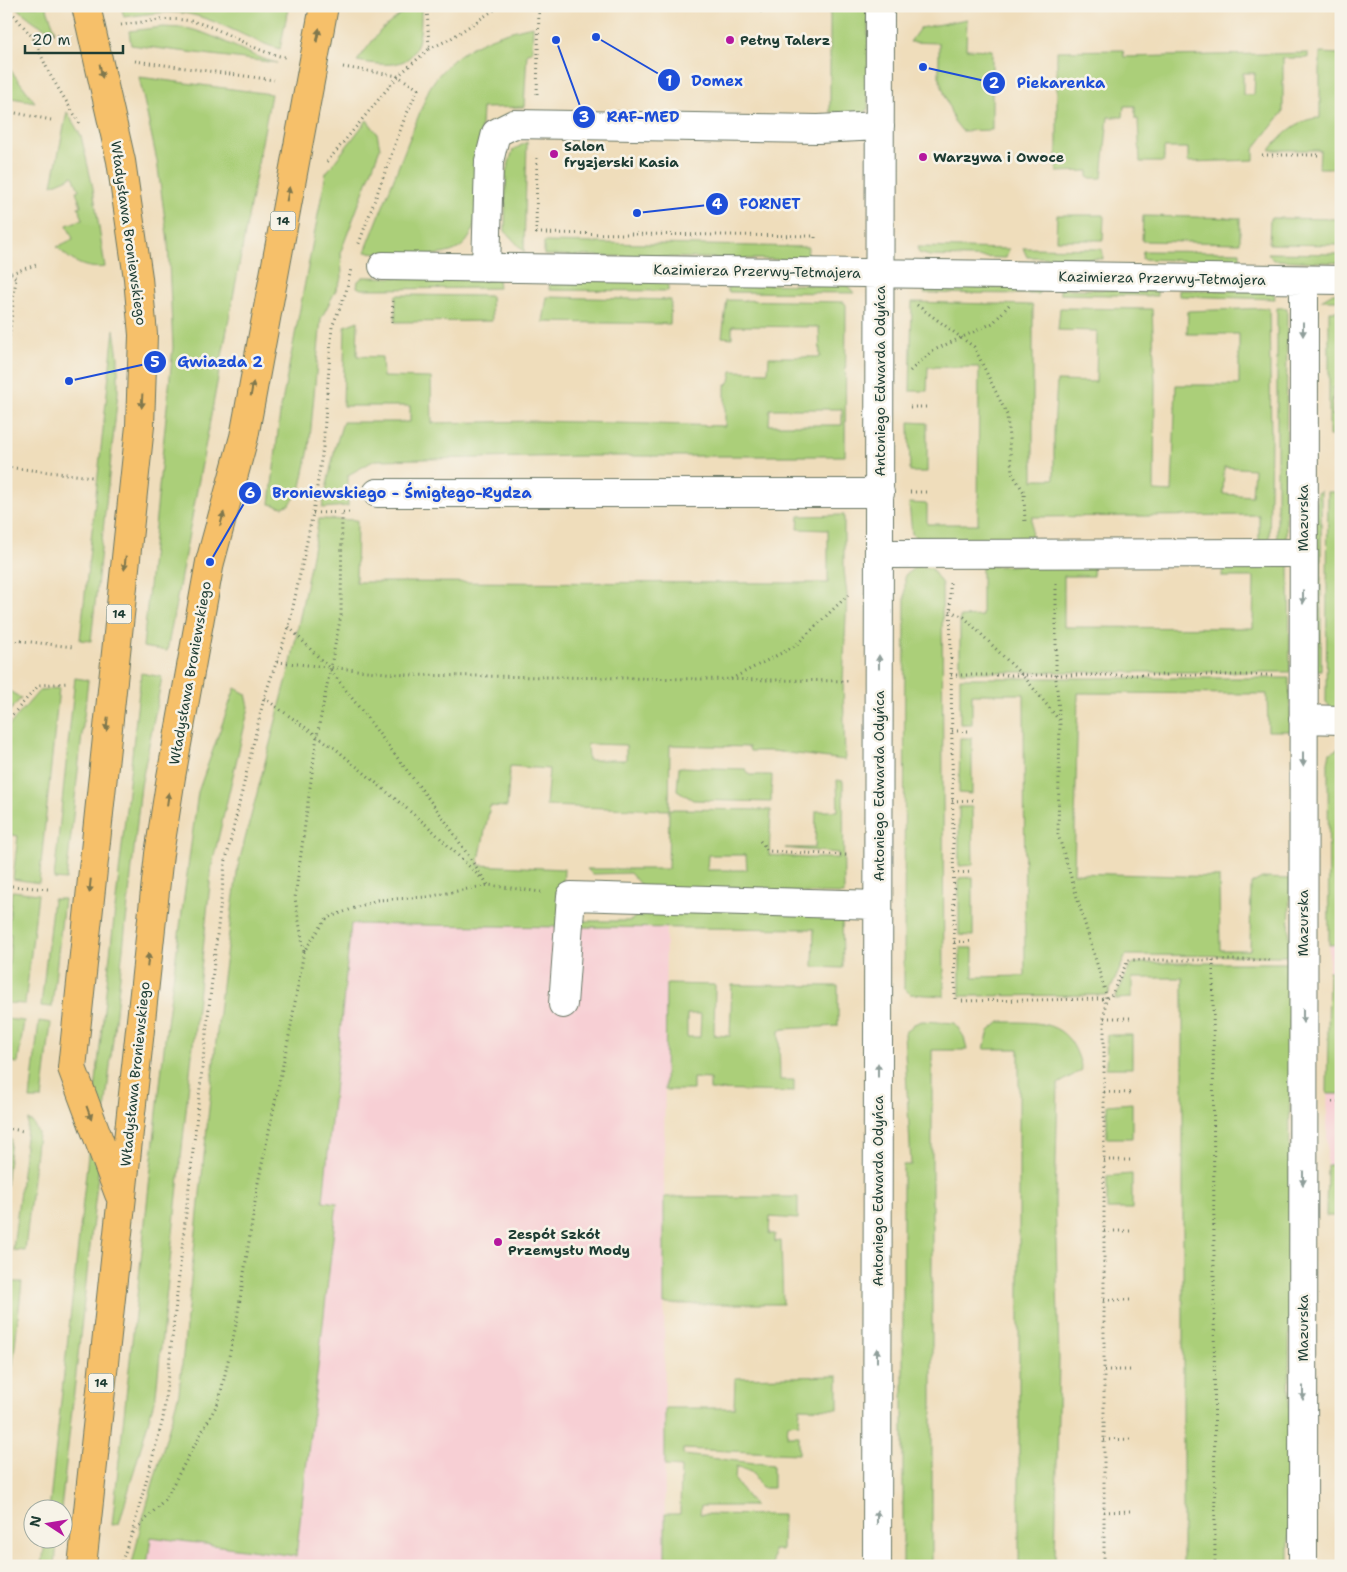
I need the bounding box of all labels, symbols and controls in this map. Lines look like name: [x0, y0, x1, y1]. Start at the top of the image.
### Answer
scale bar: [25, 22, 122, 54]
one-way arrow: [315, 26, 323, 42]
text: 20 m: [32, 30, 71, 50]
place label: Pełny Talerz: [740, 31, 831, 49]
marker: Pełny Talerz: [724, 34, 736, 46]
one-way arrow: [97, 63, 105, 79]
callout: Domex: [656, 65, 752, 95]
callout: Piekarenka: [982, 68, 1115, 98]
text: 1: [666, 71, 673, 91]
text: Domex: [691, 71, 743, 91]
text: 2: [989, 73, 1000, 93]
text: Piekarenka: [1017, 73, 1106, 93]
callout: RAF-MED: [571, 102, 689, 132]
text: 3: [579, 107, 589, 127]
text: RAF-MED: [606, 107, 680, 127]
place label: Salon fryzjerski Kasia: [564, 137, 679, 171]
street label: Władysława Broniewskiego: [107, 140, 151, 326]
marker: Salon fryzjerski Kasia: [548, 148, 560, 160]
place label: Warzywa i Owoce: [933, 148, 1064, 166]
marker: Warzywa i Owoce: [917, 151, 929, 163]
one-way arrow: [284, 186, 292, 202]
callout: FORNET: [705, 189, 811, 219]
text: 4: [712, 194, 723, 214]
text: FORNET: [739, 194, 801, 214]
road number: 14: [270, 212, 296, 230]
street label: Kazimierza Przerwy-Tetmajera: [653, 260, 861, 282]
street label: Kazimierza Przerwy-Tetmajera: [1058, 267, 1266, 289]
street label: Antoniego Edwarda Odyńca: [871, 285, 889, 476]
one-way arrow: [1299, 321, 1307, 337]
callout: Gwiazda 2: [142, 347, 273, 377]
text: 5: [150, 352, 160, 372]
text: Gwiazda 2: [177, 352, 263, 372]
one-way arrow: [249, 380, 257, 396]
one-way arrow: [137, 393, 145, 409]
callout: Broniewskiego - Śmigłego-Rydza: [238, 478, 542, 508]
text: Broniewskiego - Śmigłego-Rydza: [272, 482, 532, 503]
text: 6: [245, 483, 255, 503]
street label: Mazurska: [1294, 484, 1312, 552]
one-way arrow: [218, 511, 226, 527]
one-way arrow: [121, 555, 129, 571]
street label: Władysława Broniewskiego: [165, 580, 215, 766]
one-way arrow: [1299, 589, 1307, 605]
road number: 14: [106, 604, 132, 624]
one-way arrow: [875, 654, 883, 670]
street label: Antoniego Edwarda Odyńca: [870, 690, 888, 881]
one-way arrow: [103, 717, 111, 733]
one-way arrow: [1299, 751, 1307, 767]
one-way arrow: [164, 790, 172, 806]
one-way arrow: [86, 878, 94, 894]
street label: Mazurska: [1294, 889, 1312, 957]
one-way arrow: [144, 952, 152, 968]
street label: Władysława Broniewskiego: [116, 981, 154, 1167]
one-way arrow: [1299, 1008, 1307, 1024]
one-way arrow: [874, 1061, 882, 1077]
street label: Antoniego Edwarda Odyńca: [869, 1095, 887, 1286]
one-way arrow: [86, 1106, 93, 1121]
one-way arrow: [1299, 1170, 1307, 1186]
place label: Zespół Szkół Przemysłu Mody: [508, 1225, 630, 1259]
marker: Zespół Szkół Przemysłu Mody: [492, 1236, 504, 1248]
street label: Mazurska: [1294, 1294, 1312, 1362]
one-way arrow: [873, 1346, 881, 1362]
road number: 14: [88, 1374, 114, 1392]
one-way arrow: [1299, 1385, 1307, 1401]
north arrow: [22, 1500, 72, 1550]
one-way arrow: [873, 1509, 881, 1525]
text: N: [25, 1514, 45, 1529]

